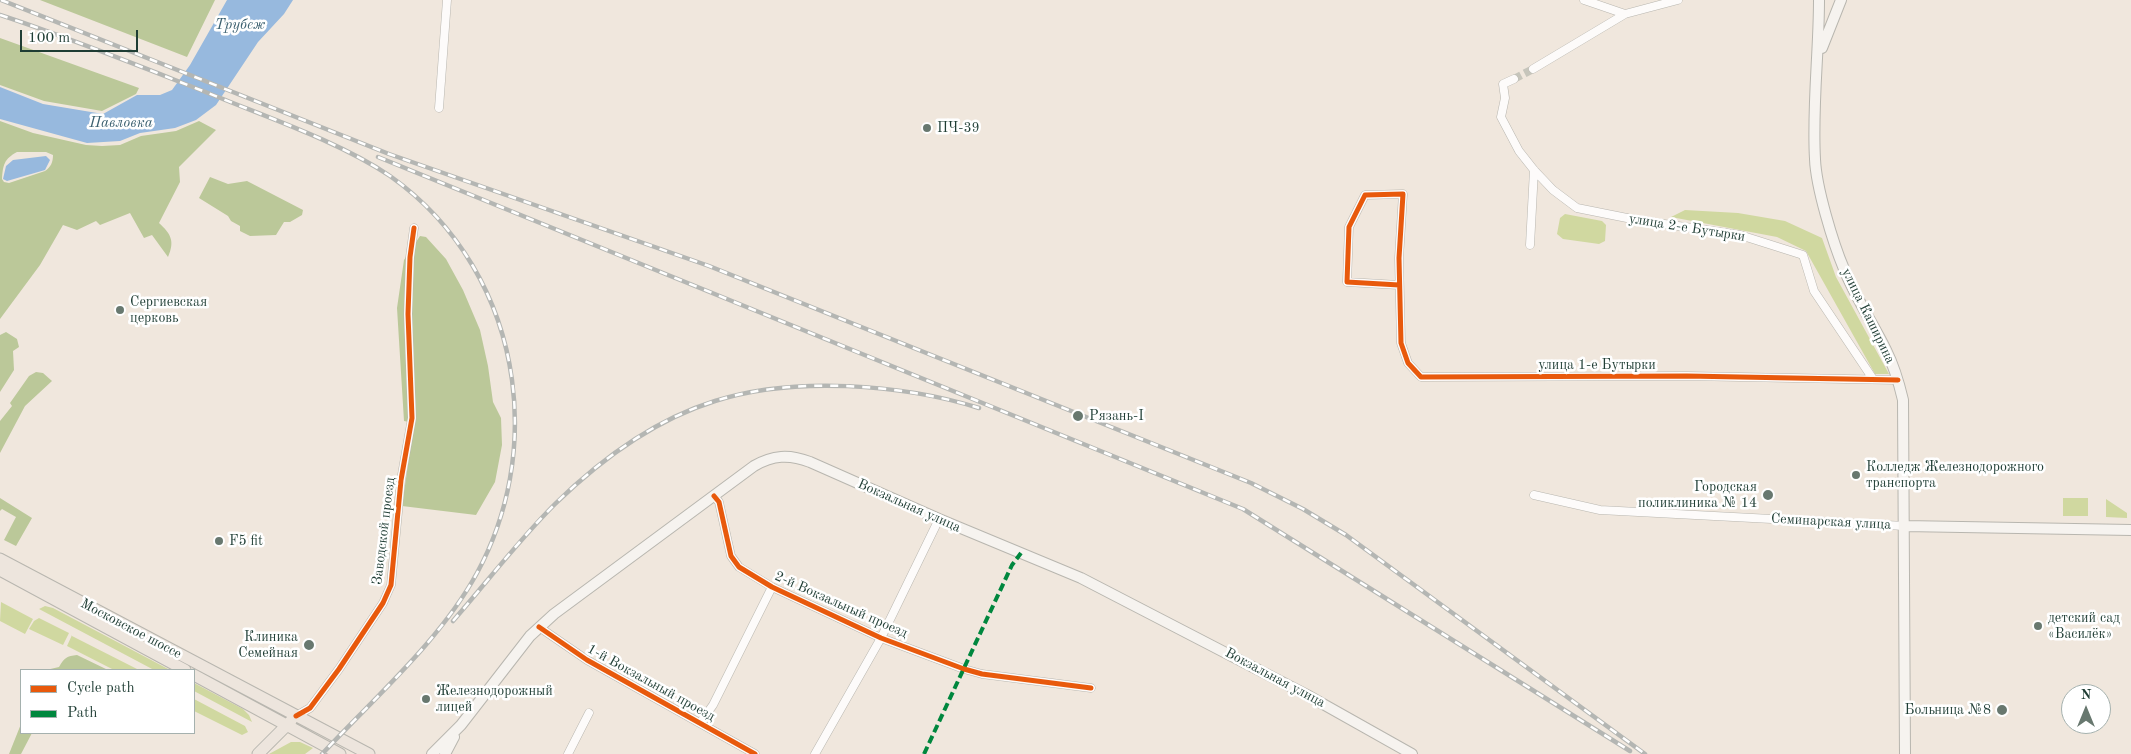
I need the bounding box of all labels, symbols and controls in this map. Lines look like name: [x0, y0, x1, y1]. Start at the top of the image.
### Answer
water label: Трубеж: [215, 16, 265, 34]
scale bar: [22, 20, 140, 52]
text: 100 m: [28, 31, 70, 46]
water label: Павловка: [89, 114, 153, 132]
place label: ПЧ-39: [937, 120, 980, 136]
marker: ПЧ-39: [921, 122, 933, 134]
street label: улица 2-е Бутырки: [1628, 211, 1746, 245]
street label: улица Каширина: [1838, 265, 1898, 367]
place label: Сергиевская церковь: [130, 294, 207, 326]
marker: Сергиевская церковь: [114, 304, 126, 316]
street label: улица 1-е Бутырки: [1538, 357, 1656, 373]
place label: Рязань-I: [1089, 408, 1144, 424]
marker: Рязань-I: [1071, 409, 1085, 423]
place label: Колледж Железнодорожного транспорта: [1866, 459, 2044, 492]
marker: Колледж Железнодорожного транспорта: [1850, 469, 1862, 481]
street label: Заводской проезд: [369, 476, 399, 586]
street label: Вокзальная улица: [855, 476, 963, 536]
place label: Городская поликлиника № 14: [1638, 479, 1757, 512]
marker: Городская поликлиника № 14: [1761, 488, 1775, 502]
street label: Семинарская улица: [1770, 510, 1892, 534]
place label: F5 fit: [229, 533, 263, 549]
marker: F5 fit: [213, 535, 225, 547]
street label: 2-й Вокзальный проезд: [772, 568, 910, 642]
street label: Московское шоссе: [78, 595, 184, 663]
place label: детский сад «Василёк»: [2048, 610, 2120, 642]
marker: детский сад «Василёк»: [2032, 620, 2044, 632]
place label: Клиника Семейная: [238, 629, 298, 662]
marker: Клиника Семейная: [302, 638, 316, 652]
street label: 1-й Вокзальный проезд: [584, 641, 718, 725]
street label: Вокзальная улица: [1222, 645, 1328, 711]
legend: [20, 669, 195, 734]
text: Cycle path: [67, 681, 135, 696]
place label: Железнодорожный лицей: [436, 683, 553, 716]
north arrow: [2061, 684, 2111, 734]
text: N: [2081, 688, 2091, 702]
marker: Железнодорожный лицей: [420, 693, 432, 705]
place label: Больница №8: [1905, 702, 1991, 718]
marker: Больница №8: [1995, 703, 2009, 717]
text: Path: [67, 706, 97, 721]

